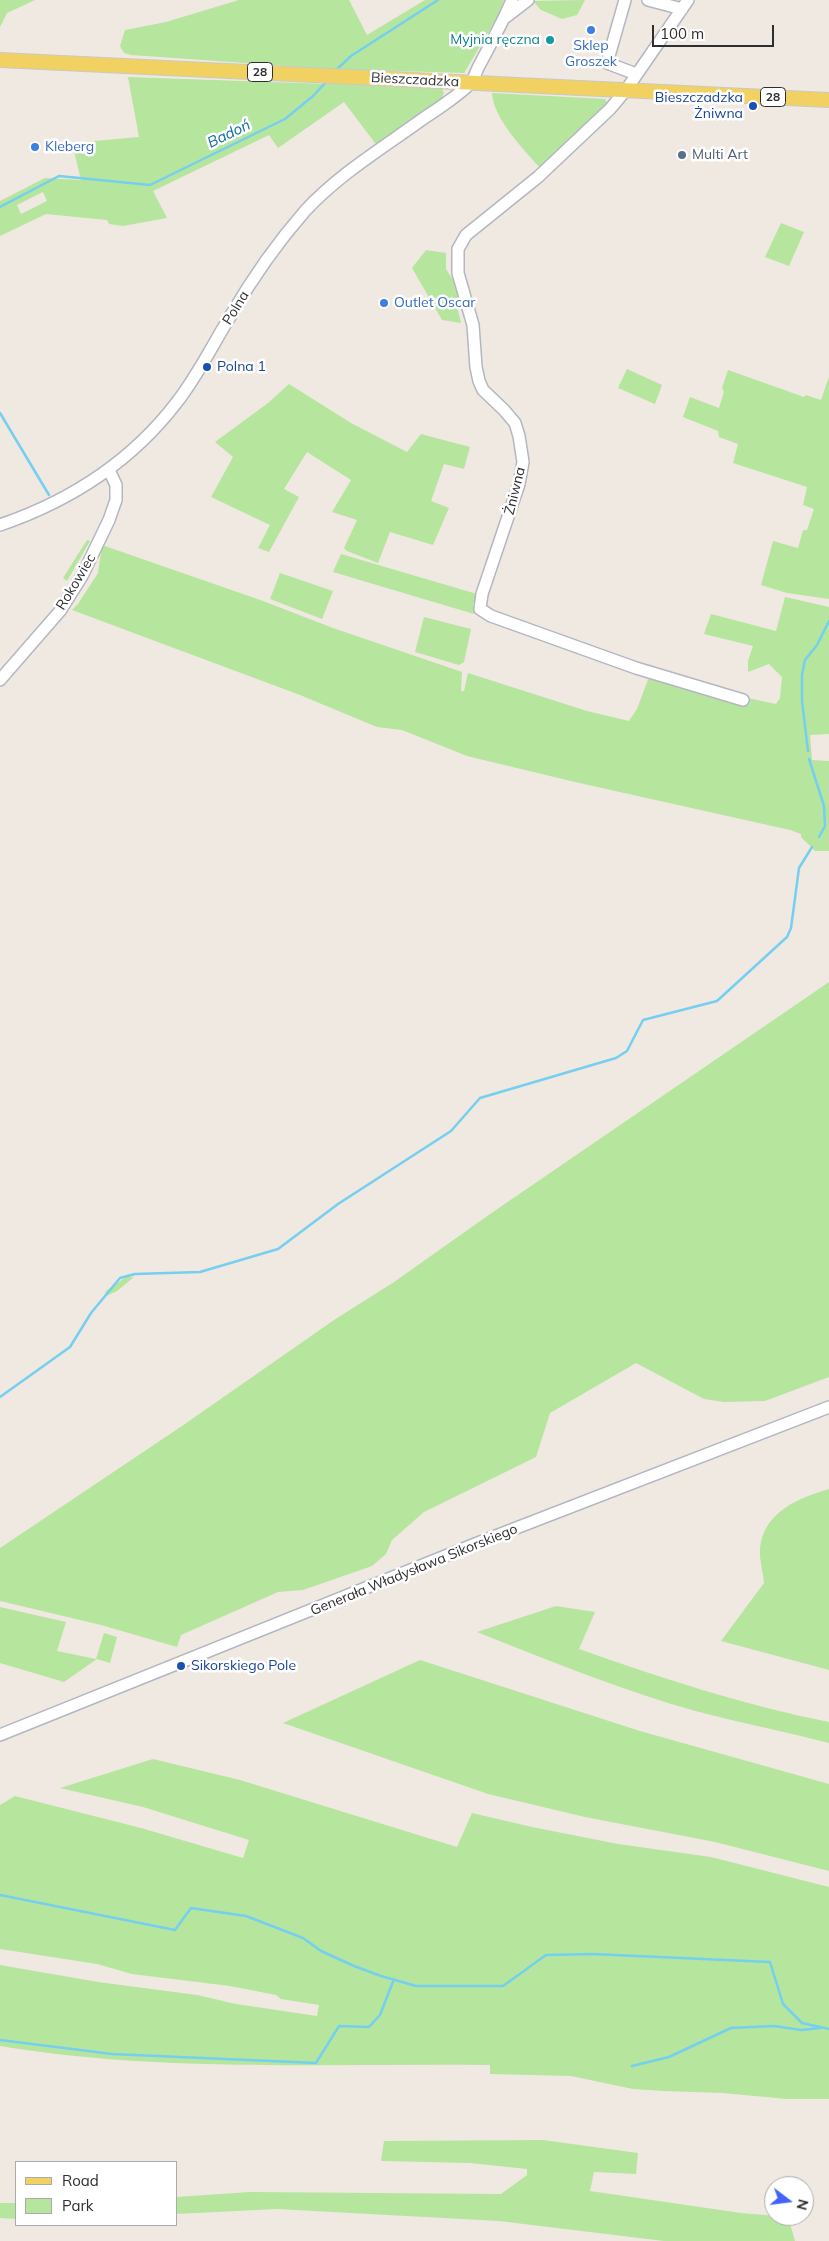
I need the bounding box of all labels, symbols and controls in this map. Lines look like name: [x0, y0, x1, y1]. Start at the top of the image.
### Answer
scale bar: [654, 15, 776, 47]
marker: Sklep Groszek: [585, 24, 597, 36]
text: 100 m: [660, 24, 704, 43]
place label: Myjnia ręczna: [450, 32, 540, 48]
marker: Myjnia ręczna: [544, 34, 556, 46]
place label: Sklep Groszek: [565, 38, 617, 70]
road number: 28: [248, 62, 272, 82]
street label: Bieszczadzka: [371, 69, 459, 91]
road number: 28: [760, 88, 786, 106]
place label: Bieszczadzka Żniwna: [655, 90, 743, 122]
marker: Bieszczadzka Żniwna: [747, 100, 759, 112]
water label: Badoń: [205, 116, 253, 152]
place label: Kleberg: [45, 139, 94, 155]
marker: Kleberg: [29, 141, 41, 153]
place label: Multi Art: [692, 147, 748, 163]
marker: Multi Art: [676, 149, 688, 161]
street label: Polna: [219, 288, 253, 328]
place label: Outlet Oscar: [394, 295, 475, 311]
marker: Outlet Oscar: [378, 297, 390, 309]
place label: Polna 1: [217, 359, 266, 375]
marker: Polna 1: [201, 361, 213, 373]
street label: Żniwna: [501, 465, 529, 517]
street label: Rokowiec: [53, 551, 99, 613]
street label: Generała Władysława Sikorskiego: [308, 1521, 520, 1619]
place label: Sikorskiego Pole: [191, 1658, 296, 1674]
marker: Sikorskiego Pole: [175, 1660, 187, 1672]
legend: [15, 2161, 178, 2226]
text: Road: [62, 2171, 99, 2190]
north arrow: [764, 2176, 814, 2226]
text: Park: [62, 2196, 94, 2215]
text: N: [792, 2197, 813, 2212]

